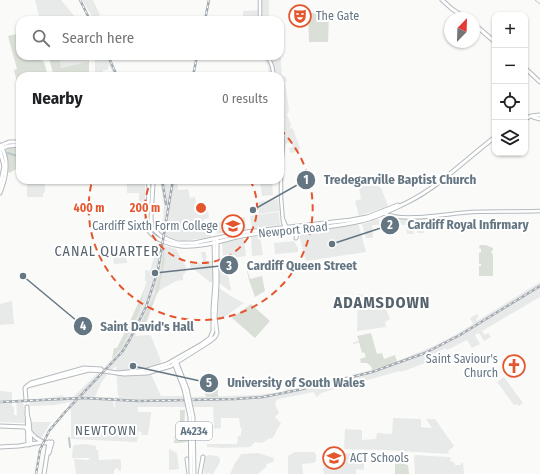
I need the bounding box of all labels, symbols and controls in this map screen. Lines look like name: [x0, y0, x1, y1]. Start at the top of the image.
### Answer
theatre icon: The Gate: [287, 3, 313, 29]
place label: The Gate: [316, 9, 359, 23]
north arrow: [444, 12, 480, 48]
map controls: [492, 12, 528, 156]
button: +: [492, 12, 528, 48]
search box: [16, 16, 284, 60]
icon: search: [30, 27, 52, 49]
text: Search here: [62, 29, 134, 47]
button: −: [492, 48, 528, 84]
button: locate: [492, 84, 528, 120]
text: Nearby: [32, 88, 83, 109]
text: 0 results: [222, 91, 268, 106]
button: layers: [492, 120, 528, 156]
callout: Tredegarville Baptist Church: [296, 167, 484, 192]
text: Tredegarville Baptist Church: [324, 172, 477, 187]
text: 1: [303, 173, 309, 187]
text: 400 m: [74, 201, 104, 215]
text: 200 m: [129, 201, 160, 215]
centre of rings: [194, 201, 208, 215]
callout: Cardiff Royal Infirmary: [380, 212, 537, 237]
school or university icon: Cardiff Sixth Form College: [220, 213, 246, 239]
text: Cardiff Royal Infirmary: [407, 217, 529, 232]
text: 2: [386, 218, 393, 232]
place label: Cardiff Sixth Form College: [92, 219, 218, 233]
street label: Newport Road: [258, 219, 328, 241]
district label: CANAL QUARTER: [54, 243, 160, 260]
callout: Cardiff Queen Street: [219, 253, 366, 278]
text: Cardiff Queen Street: [247, 258, 358, 273]
text: 3: [225, 259, 232, 273]
district label: ADAMSDOWN: [333, 293, 430, 312]
callout: Saint David's Hall: [73, 314, 202, 339]
text: 4: [80, 319, 86, 333]
text: Saint David's Hall: [100, 319, 194, 334]
place label: Saint Saviour's Church: [426, 352, 498, 380]
church icon: Saint Saviour's Church: [501, 353, 527, 379]
callout: University of South Wales: [199, 370, 373, 395]
text: University of South Wales: [227, 375, 365, 390]
text: 5: [206, 376, 212, 390]
road number: A4234: [176, 422, 212, 440]
district label: NEWTOWN: [75, 423, 137, 438]
school or university icon: ACT Schools: [321, 445, 347, 471]
place label: ACT Schools: [350, 451, 409, 465]

